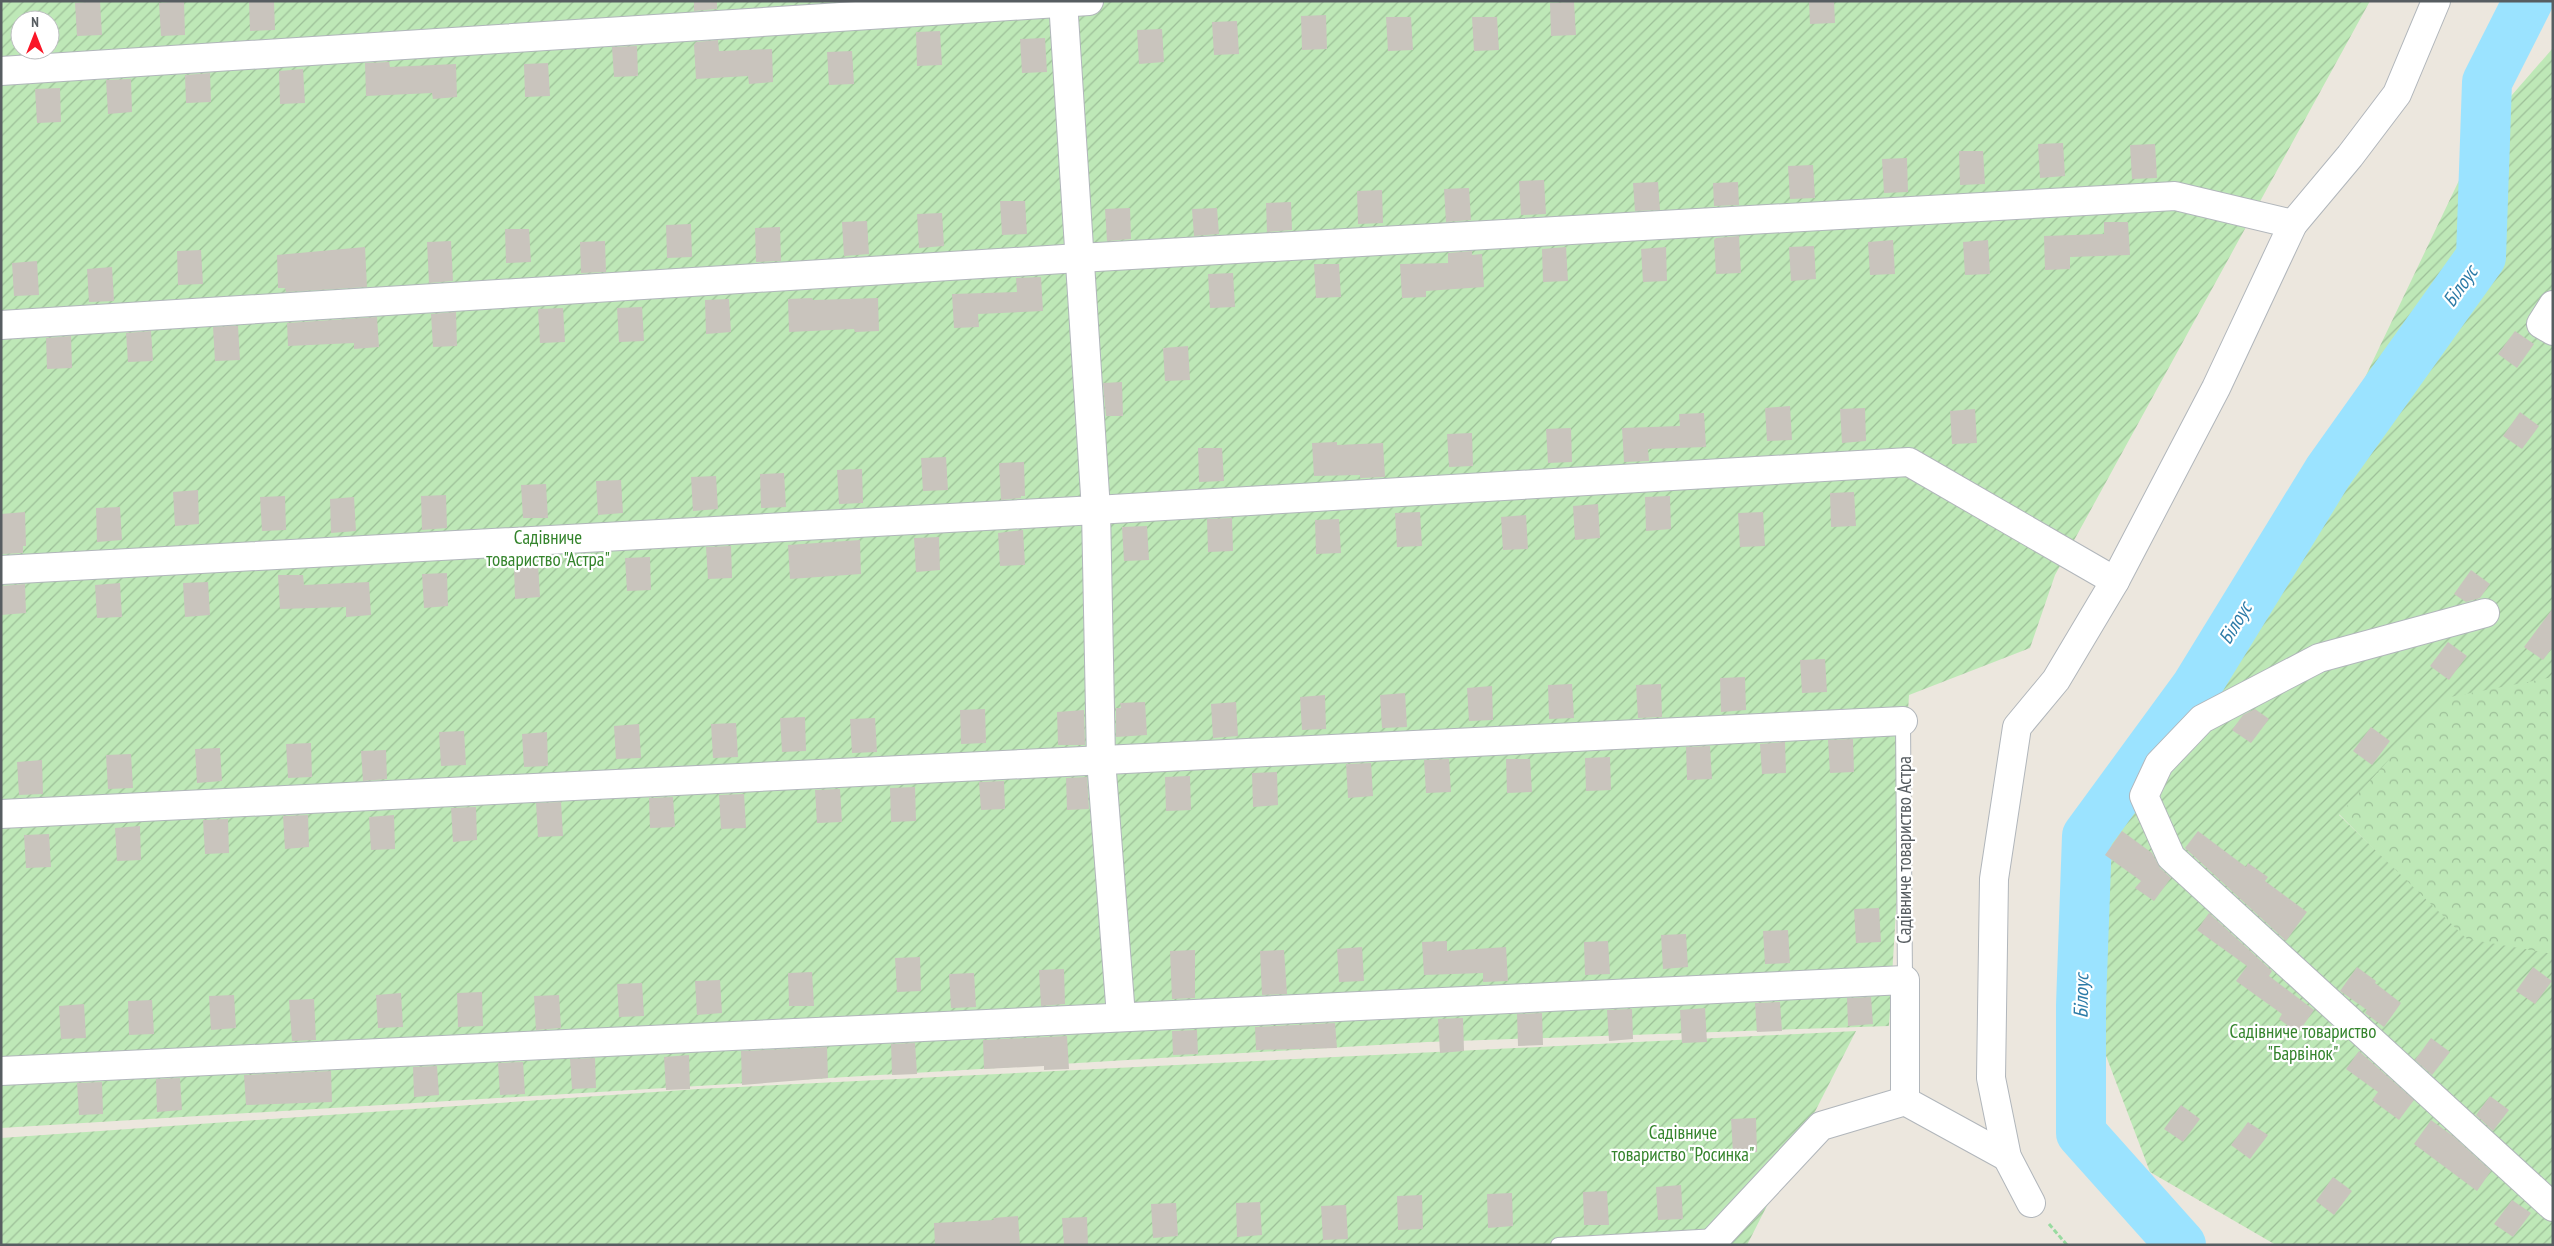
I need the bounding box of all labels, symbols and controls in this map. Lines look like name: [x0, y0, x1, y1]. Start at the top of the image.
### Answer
north arrow: [10, 10, 60, 60]
text: N: [31, 13, 39, 31]
water label: Білоус: [2437, 259, 2484, 312]
park label: Садівниче товариство "Астра": [486, 525, 610, 571]
water label: Білоус: [2212, 596, 2259, 649]
street label: Садівниче товариство Астра: [1892, 756, 1916, 944]
water label: Білоус: [2068, 972, 2094, 1018]
park label: Садівниче товариство "Барвінок": [2230, 1019, 2376, 1065]
park label: Садівниче товариство "Росинка": [1612, 1120, 1754, 1166]

